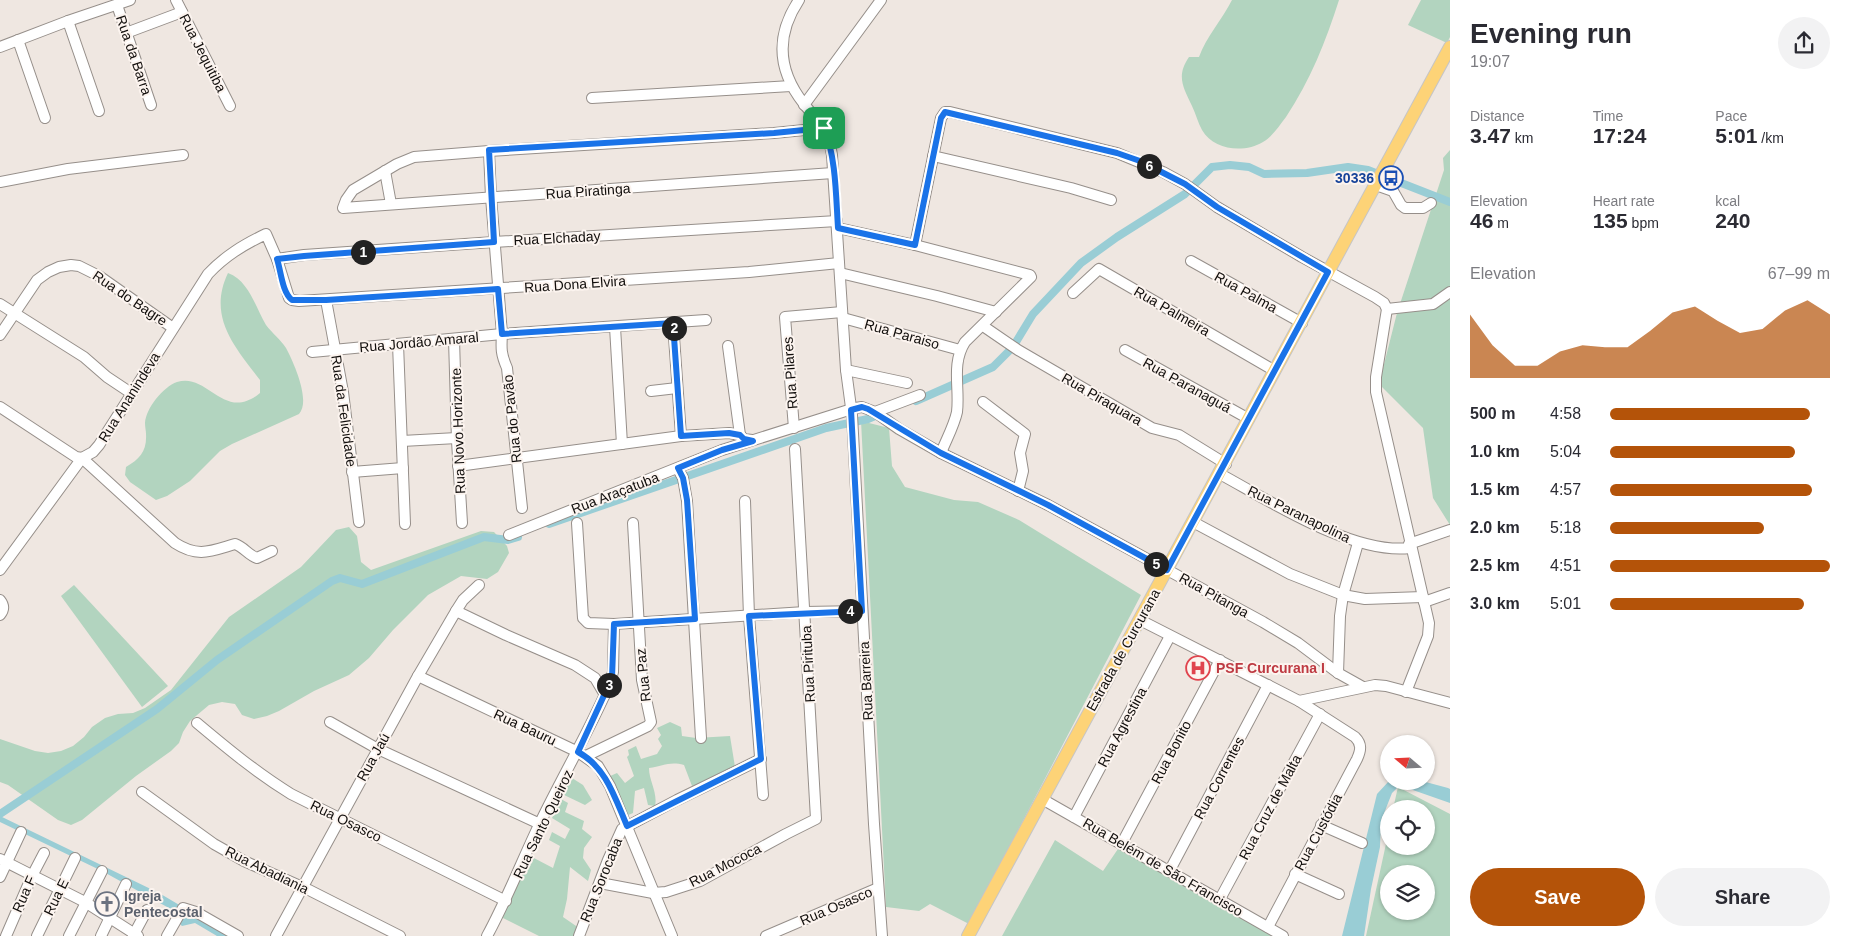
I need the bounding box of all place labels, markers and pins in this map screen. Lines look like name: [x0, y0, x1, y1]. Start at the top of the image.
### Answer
pin: [803, 107, 845, 149]
pin: 6: [1136, 154, 1162, 178]
bus stop icon: 30336: [1378, 165, 1404, 191]
place label: 30336: [1335, 170, 1374, 186]
pin: 1: [350, 240, 376, 264]
pin: 2: [662, 316, 686, 340]
pin: 5: [1144, 552, 1168, 576]
pin: 4: [838, 598, 862, 624]
hospital icon: PSF Curcurana I: [1185, 655, 1211, 681]
place label: PSF Curcurana I: [1216, 660, 1325, 676]
pin: 3: [596, 672, 622, 698]
place label: Igreja Pentecostal: [124, 888, 203, 920]
church icon: Igreja Pentecostal: [94, 891, 120, 917]

